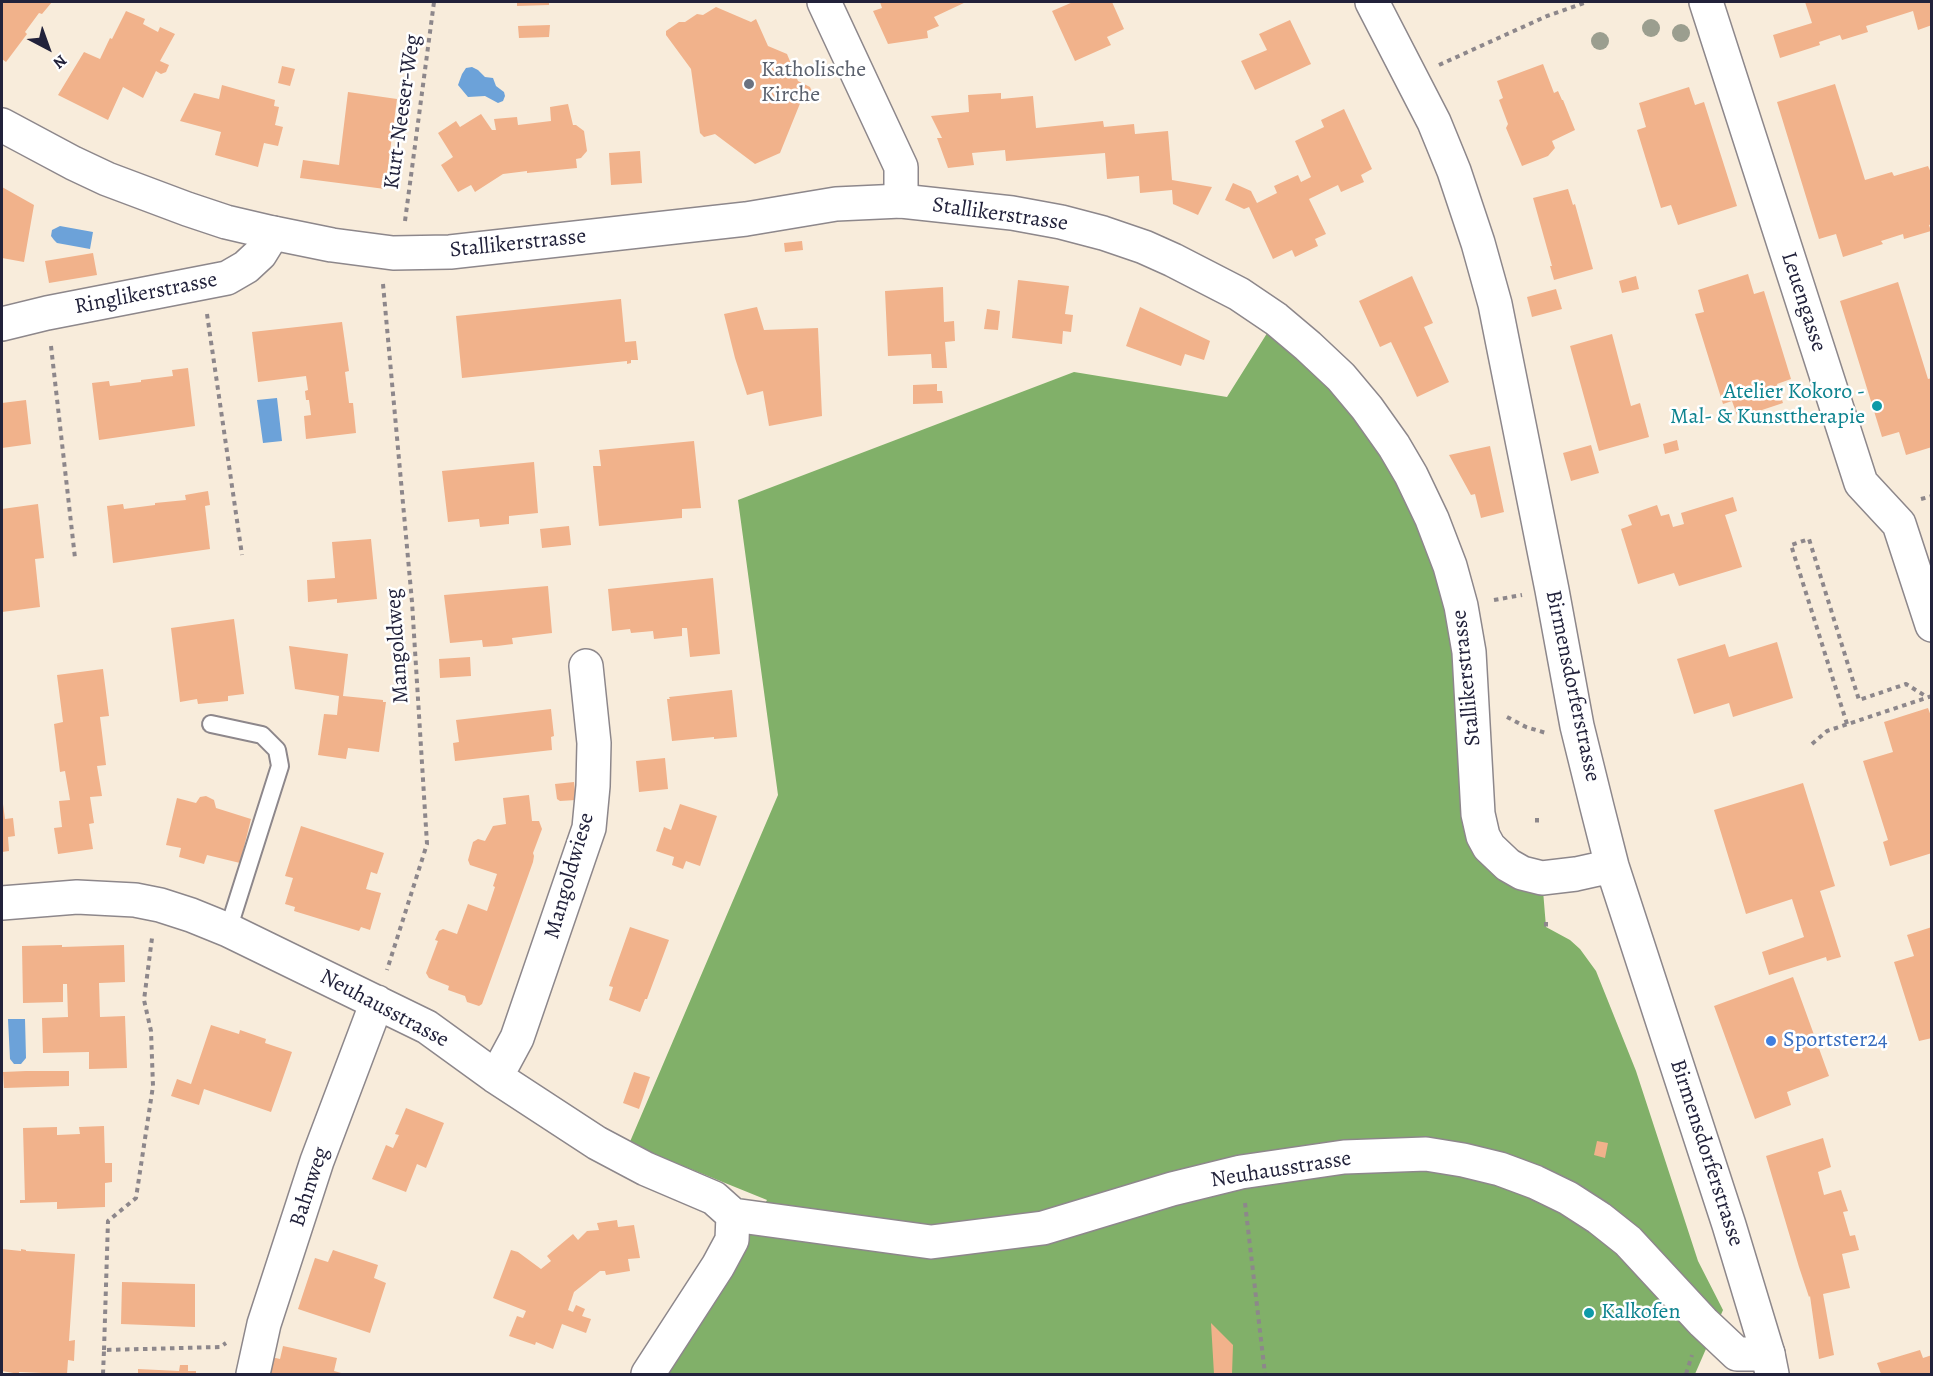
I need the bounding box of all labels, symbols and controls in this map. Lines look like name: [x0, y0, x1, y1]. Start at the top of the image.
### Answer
north arrow: [18, 18, 78, 78]
street label: Kurt-Neeser-Weg: [379, 33, 427, 191]
text: N: [48, 49, 71, 74]
place label: Katholische Kirche: [761, 58, 866, 110]
marker: Katholische Kirche: [742, 77, 756, 91]
street label: Stallikerstrasse: [930, 192, 1070, 238]
street label: Stallikerstrasse: [448, 224, 588, 264]
street label: Leuengasse: [1774, 249, 1832, 355]
street label: Ringlikerstrasse: [72, 267, 220, 321]
place label: Atelier Kokoro - Mal- & Kunsttherapie: [1670, 380, 1865, 432]
marker: Atelier Kokoro - Mal- & Kunsttherapie: [1870, 399, 1884, 413]
street label: Mangoldweg: [381, 587, 415, 705]
street label: Birmensdorferstrasse: [1539, 588, 1605, 784]
street label: Stallikerstrasse: [1447, 608, 1487, 748]
street label: Mangoldwiese: [539, 810, 601, 942]
street label: Neuhausstrasse: [315, 964, 453, 1054]
place label: Sportster24: [1783, 1028, 1888, 1054]
marker: Sportster24: [1764, 1034, 1778, 1048]
street label: Birmensdorferstrasse: [1663, 1056, 1749, 1250]
street label: Bahnweg: [285, 1144, 335, 1230]
street label: Neuhausstrasse: [1209, 1146, 1353, 1194]
place label: Kalkofen: [1601, 1300, 1680, 1326]
marker: Kalkofen: [1582, 1306, 1596, 1320]

